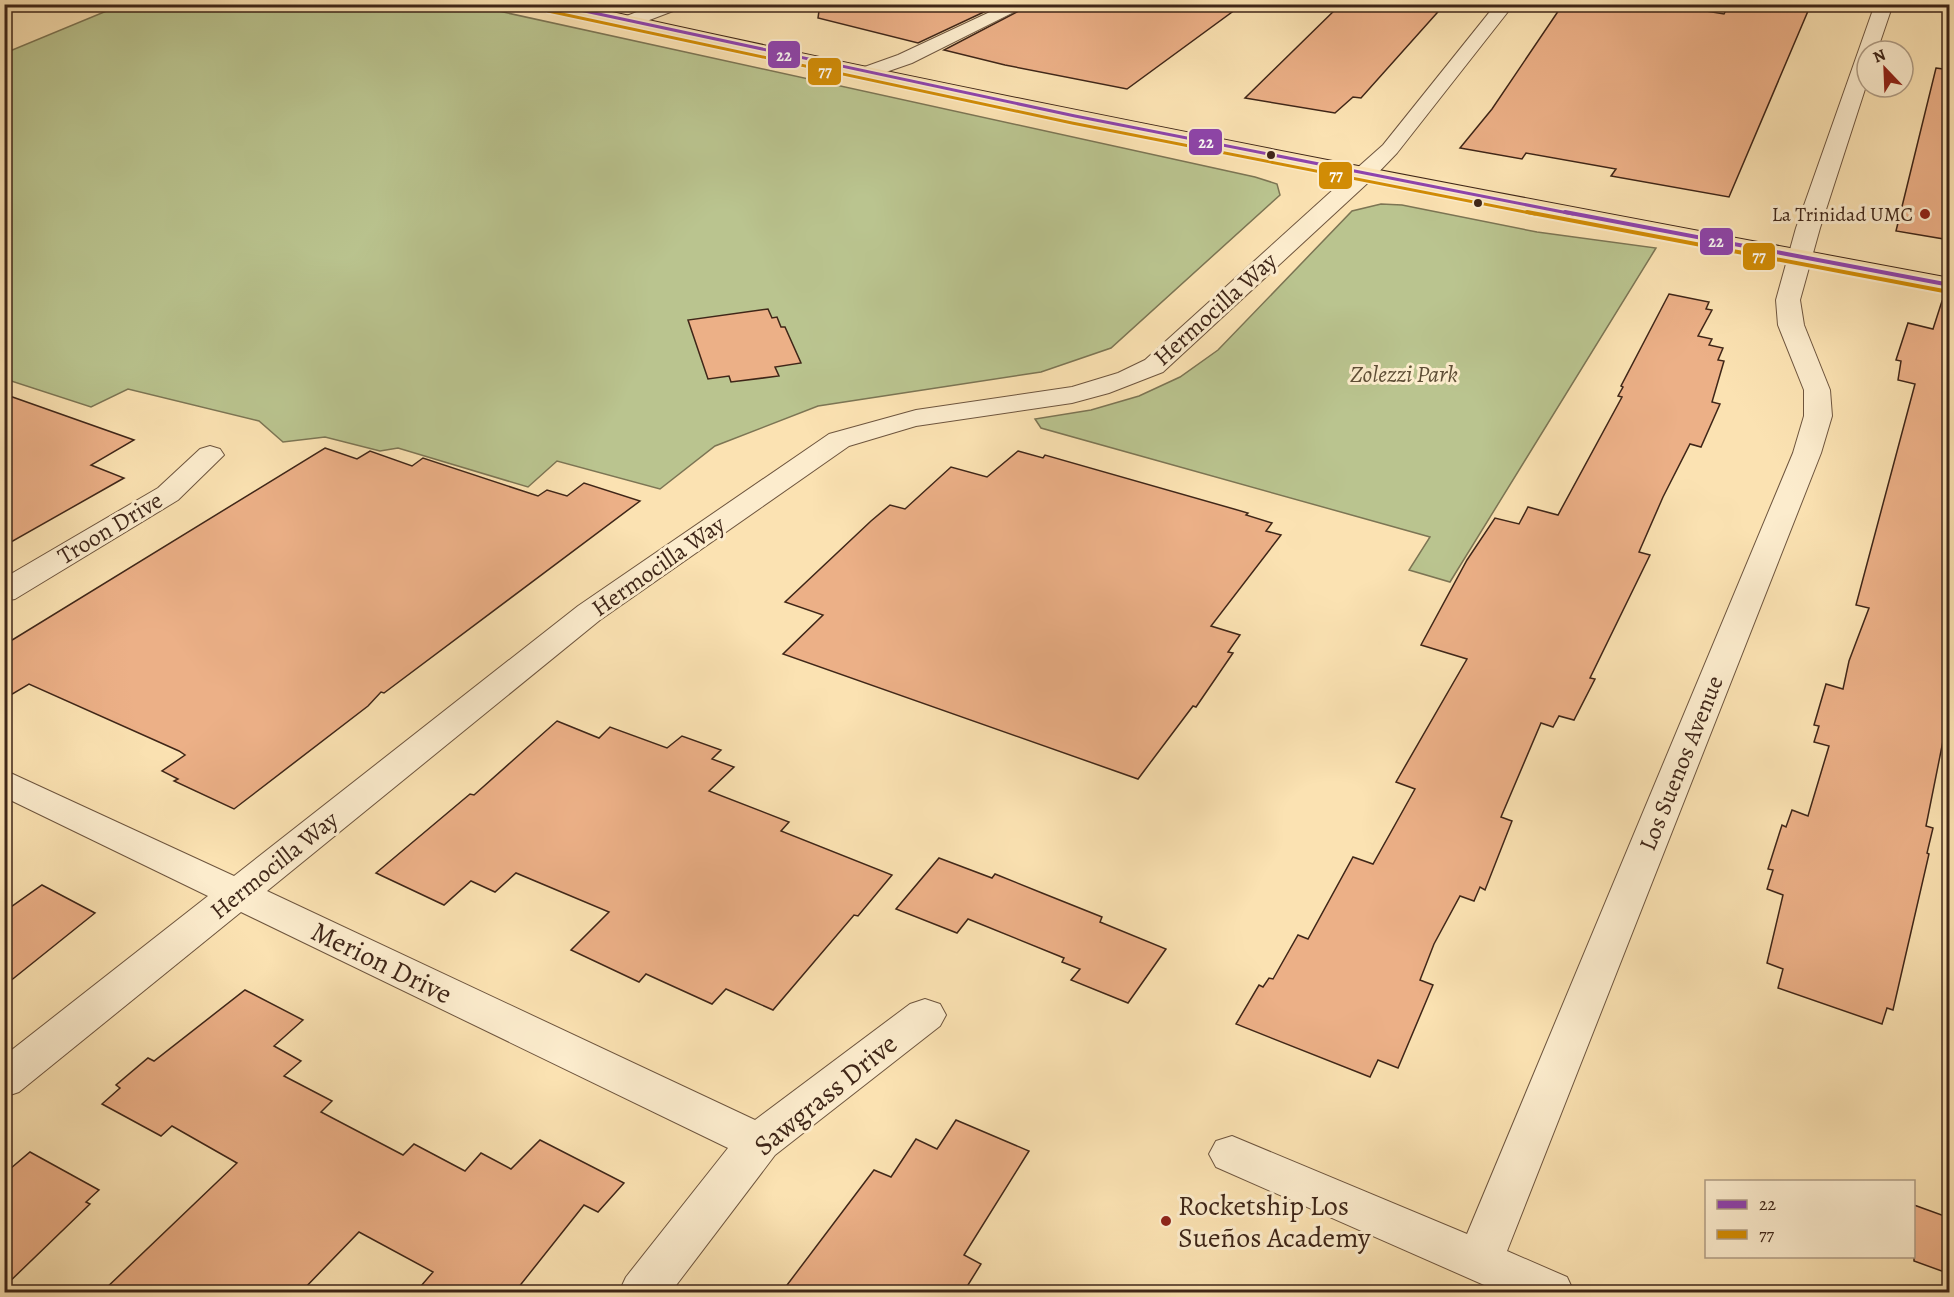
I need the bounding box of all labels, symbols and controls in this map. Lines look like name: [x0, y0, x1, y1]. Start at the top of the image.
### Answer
north arrow: [1855, 39, 1915, 99]
line badge: 22: [767, 40, 801, 69]
text: N: [1870, 44, 1890, 69]
text: 22: [776, 45, 792, 67]
line badge: 77: [807, 57, 842, 86]
text: 77: [818, 61, 832, 83]
line badge: 22: [1188, 128, 1223, 156]
text: 22: [1198, 132, 1214, 154]
unlabelled marker: [1265, 149, 1277, 161]
line badge: 77: [1318, 161, 1353, 190]
text: 77: [1329, 165, 1343, 187]
unlabelled marker: [1472, 197, 1484, 209]
place label: La Trinidad UMC: [1772, 201, 1913, 228]
marker: La Trinidad UMC: [1918, 207, 1932, 221]
line badge: 22: [1699, 227, 1734, 256]
text: 22: [1708, 231, 1724, 253]
line badge: 77: [1742, 242, 1776, 271]
street label: Hermocilla Way: [1146, 245, 1284, 373]
text: 77: [1752, 246, 1766, 268]
park label: Zolezzi Park: [1350, 358, 1458, 390]
street label: Troon Drive: [52, 484, 168, 572]
street label: Hermocilla Way: [585, 508, 731, 624]
street label: Los Suenos Avenue: [1631, 671, 1731, 855]
street label: Hermocilla Way: [203, 803, 345, 927]
street label: Merion Drive: [305, 913, 458, 1013]
street label: Sawgrass Drive: [746, 1025, 905, 1164]
legend: [1705, 1180, 1915, 1258]
place label: Rocketship Los Sueños Academy: [1178, 1187, 1371, 1257]
text: 22: [1759, 1192, 1777, 1216]
marker: Rocketship Los Sueños Academy: [1159, 1214, 1173, 1228]
text: 77: [1759, 1222, 1775, 1246]

